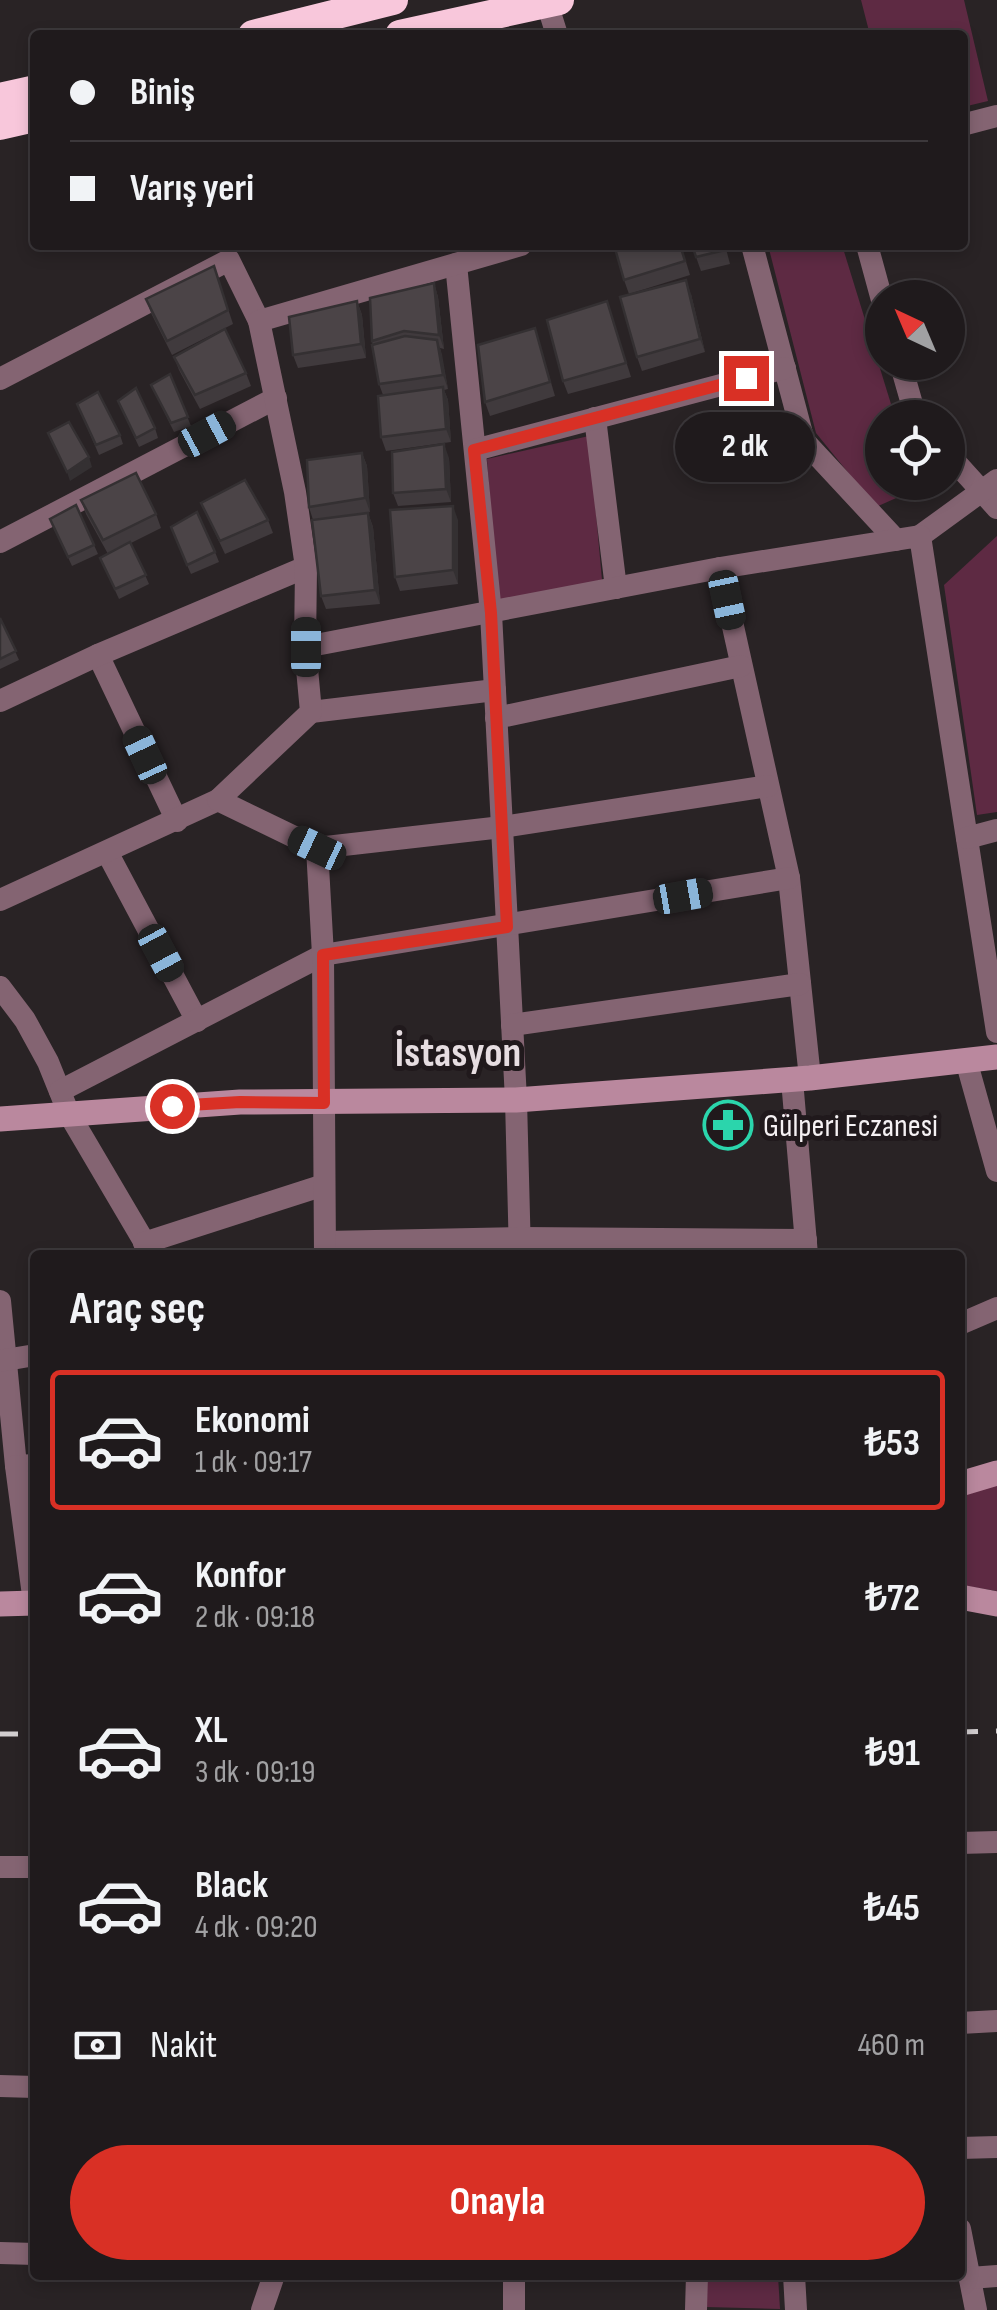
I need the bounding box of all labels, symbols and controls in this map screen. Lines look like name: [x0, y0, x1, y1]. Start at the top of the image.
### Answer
text: Biniş: [130, 70, 195, 115]
text: Varış yeri: [130, 166, 254, 211]
north arrow: [865, 280, 965, 380]
map controls: [865, 280, 965, 500]
route end: [724, 356, 769, 401]
button: locate: [865, 400, 965, 500]
car: [173, 407, 241, 461]
callout: 2 dk: [676, 413, 816, 483]
text: 2 dk: [722, 427, 768, 466]
car: [706, 568, 748, 632]
car: [291, 617, 321, 677]
car: [119, 721, 171, 789]
car: [283, 822, 351, 874]
car: [651, 876, 715, 916]
car: [134, 919, 188, 987]
district label: İstasyon: [395, 1028, 521, 1079]
route start: [150, 1084, 195, 1129]
pharmacy icon: Gülperi Eczanesi: [702, 1099, 754, 1151]
place label: Gülperi Eczanesi: [763, 1107, 938, 1146]
text: Araç seç: [70, 1282, 205, 1337]
icon: car: [75, 1395, 165, 1485]
text: Ekonomi: [195, 1398, 310, 1443]
text: ₺53: [865, 1421, 920, 1466]
text: 1 dk · 09:17: [195, 1443, 312, 1482]
icon: car: [75, 1550, 165, 1640]
text: Konfor: [195, 1553, 286, 1598]
text: ₺72: [865, 1576, 920, 1621]
text: 2 dk · 09:18: [195, 1598, 315, 1637]
icon: car: [75, 1705, 165, 1795]
text: XL: [195, 1708, 228, 1753]
text: ₺91: [865, 1731, 920, 1776]
text: 3 dk · 09:19: [195, 1753, 315, 1792]
icon: car: [75, 1860, 165, 1950]
text: Black: [195, 1863, 268, 1908]
text: ₺45: [864, 1886, 920, 1931]
text: 4 dk · 09:20: [195, 1908, 318, 1947]
icon: cash: [70, 2018, 125, 2073]
text: Nakit: [150, 2023, 217, 2068]
text: 460 m: [858, 2026, 925, 2065]
button: Onayla: [70, 2145, 925, 2260]

